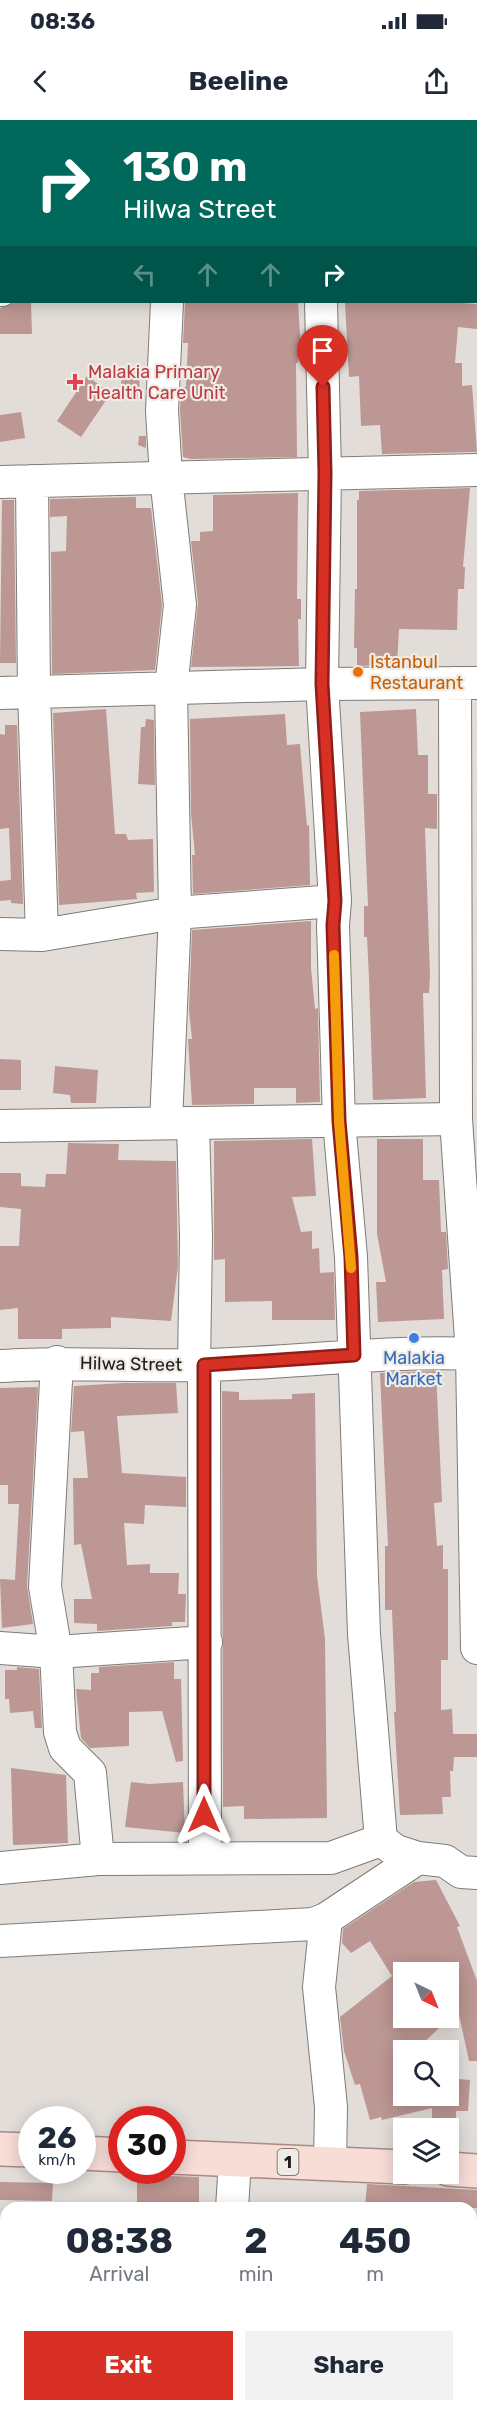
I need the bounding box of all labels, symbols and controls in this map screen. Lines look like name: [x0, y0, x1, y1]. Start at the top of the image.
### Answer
text: 08:36: [30, 8, 95, 35]
icon: back: [24, 65, 57, 98]
text: Beeline: [189, 65, 288, 97]
icon: share: [420, 65, 453, 98]
text: 130 m: [123, 142, 248, 192]
icon: right: [24, 144, 102, 222]
text: Hilwa Street: [123, 193, 276, 225]
icon: left: [128, 258, 161, 291]
icon: ahead: [191, 258, 224, 291]
icon: ahead: [254, 258, 287, 291]
icon: right: [317, 258, 350, 291]
pin: [297, 325, 348, 387]
icon: arrive: [306, 334, 339, 367]
place label: Malakia Primary Health Care Unit: [88, 361, 226, 404]
marker: Malakia Primary Health Care Unit: [66, 373, 84, 391]
place label: Istanbul Restaurant: [370, 651, 463, 694]
marker: Istanbul Restaurant: [351, 665, 365, 679]
marker: Malakia Market: [407, 1331, 421, 1345]
place label: Malakia Market: [383, 1347, 445, 1390]
street label: Hilwa Street: [80, 1352, 182, 1376]
position arrow: [172, 1783, 236, 1847]
north arrow: [393, 1962, 459, 2028]
map controls: [393, 1962, 459, 2184]
button: search: [393, 2040, 459, 2106]
speed limit sign: 30: [108, 2106, 186, 2184]
button: layers: [393, 2118, 459, 2184]
text: 26: [37, 2120, 77, 2156]
road number: 1: [278, 2149, 298, 2175]
text: km/h: [38, 2151, 76, 2169]
text: 08:38: [66, 2219, 173, 2262]
text: 2: [244, 2219, 268, 2262]
text: 450: [339, 2219, 411, 2262]
text: Arrival: [89, 2262, 149, 2286]
text: min: [239, 2262, 273, 2286]
text: m: [366, 2262, 384, 2286]
button: Exit: [24, 2331, 233, 2400]
button: Share: [245, 2331, 453, 2400]

